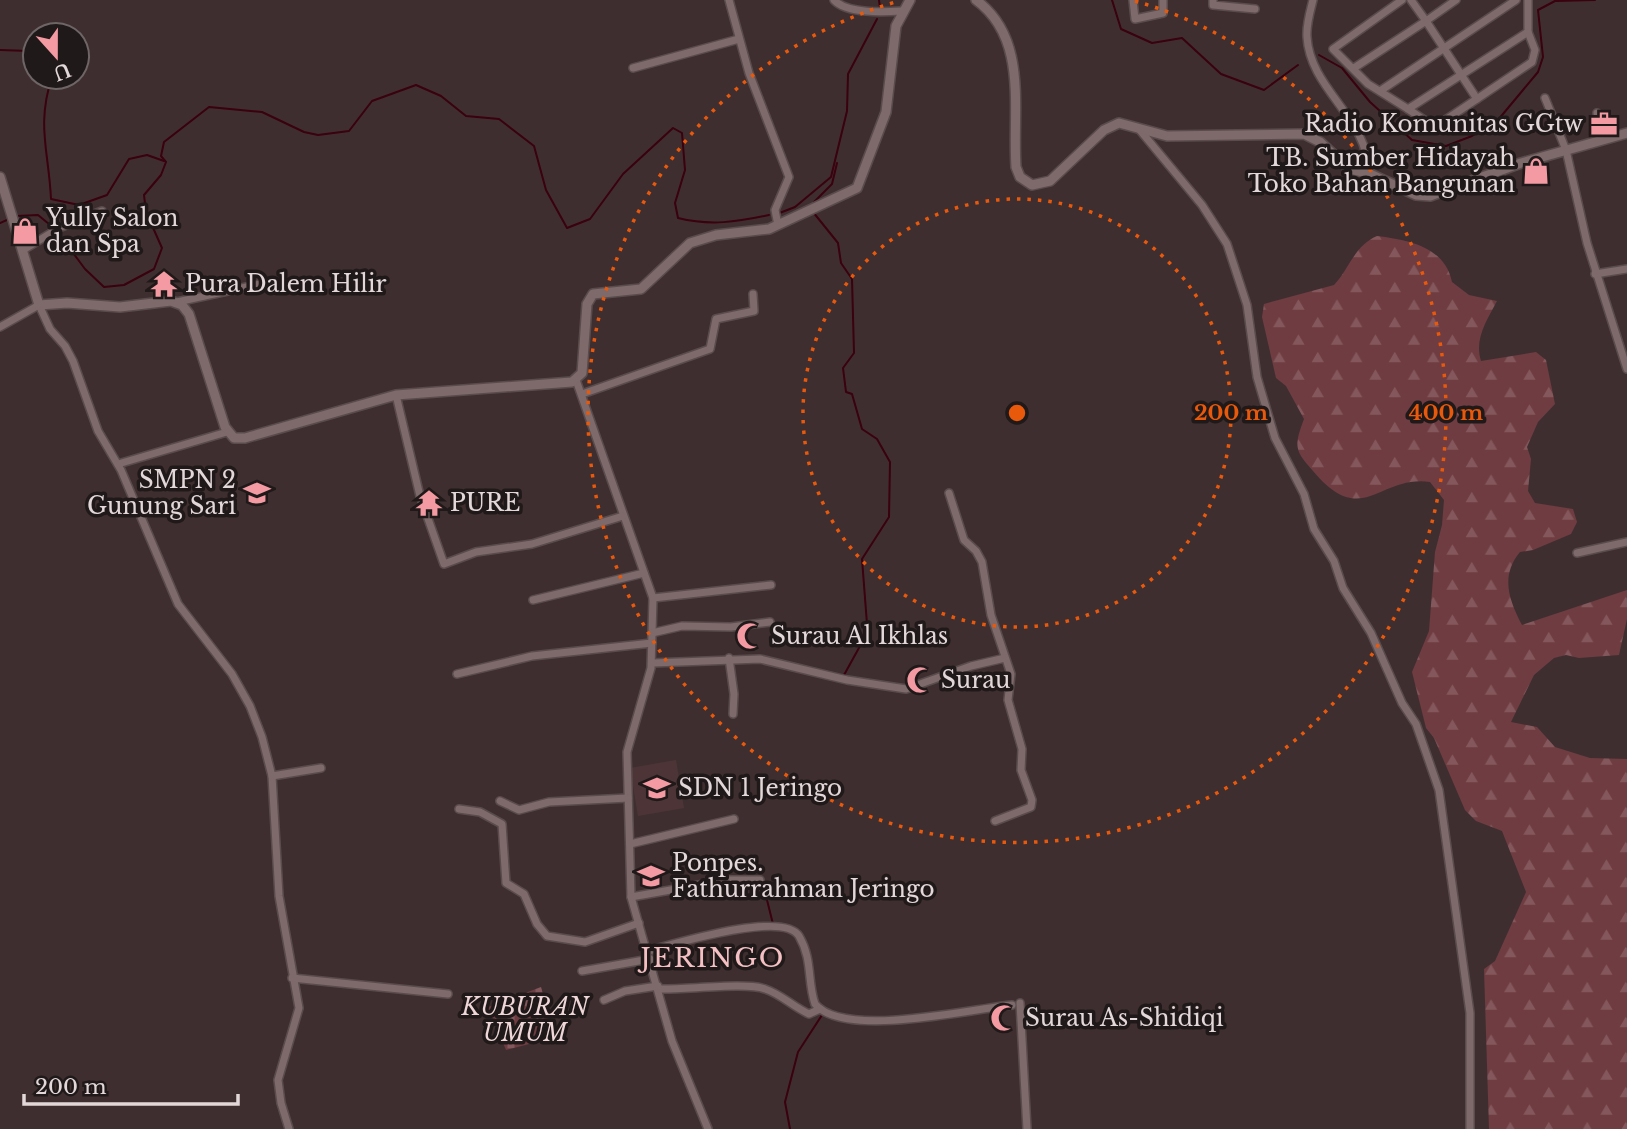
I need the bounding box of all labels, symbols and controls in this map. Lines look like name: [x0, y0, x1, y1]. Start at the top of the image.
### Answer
north arrow: [21, 21, 91, 91]
text: U: [50, 58, 74, 85]
office icon: Radio Komunitas GGtw: [1589, 109, 1619, 139]
place label: Radio Komunitas GGtw: [1304, 110, 1583, 138]
place label: TB. Sumber Hidayah Toko Bahan Bangunan: [1248, 144, 1515, 198]
shop icon: TB. Sumber Hidayah Toko Bahan Bangunan: [1521, 156, 1551, 186]
place label: Yully Salon dan Spa: [45, 204, 178, 258]
shop icon: Yully Salon dan Spa: [10, 216, 40, 246]
temple icon: Pura Dalem Hilir: [149, 269, 179, 299]
place label: Pura Dalem Hilir: [185, 270, 387, 298]
text: 200 m: [1194, 400, 1268, 426]
text: 400 m: [1409, 400, 1483, 426]
centre of rings: [1005, 401, 1029, 425]
place label: SMPN 2 Gunung Sari: [87, 466, 236, 520]
school or university icon: SMPN 2 Gunung Sari: [242, 478, 272, 508]
temple icon: PURE: [414, 488, 444, 518]
place label: PURE: [450, 489, 520, 517]
mosque icon: Surau Al Ikhlas: [735, 621, 765, 651]
place label: Surau Al Ikhlas: [771, 622, 948, 650]
mosque icon: Surau: [905, 665, 935, 695]
place label: Surau: [941, 666, 1010, 694]
school or university icon: SDN 1 Jeringo: [642, 773, 672, 803]
place label: SDN 1 Jeringo: [678, 774, 842, 802]
place label: Ponpes. Fathurrahman Jeringo: [672, 849, 935, 903]
school or university icon: Ponpes. Fathurrahman Jeringo: [636, 861, 666, 891]
district label: JERINGO: [638, 942, 785, 974]
park label: KUBURAN UMUM: [461, 993, 590, 1047]
mosque icon: Surau As-Shidiqi: [989, 1003, 1019, 1033]
place label: Surau As-Shidiqi: [1025, 1004, 1224, 1032]
scale bar: [24, 1062, 238, 1106]
text: 200 m: [35, 1074, 107, 1100]

